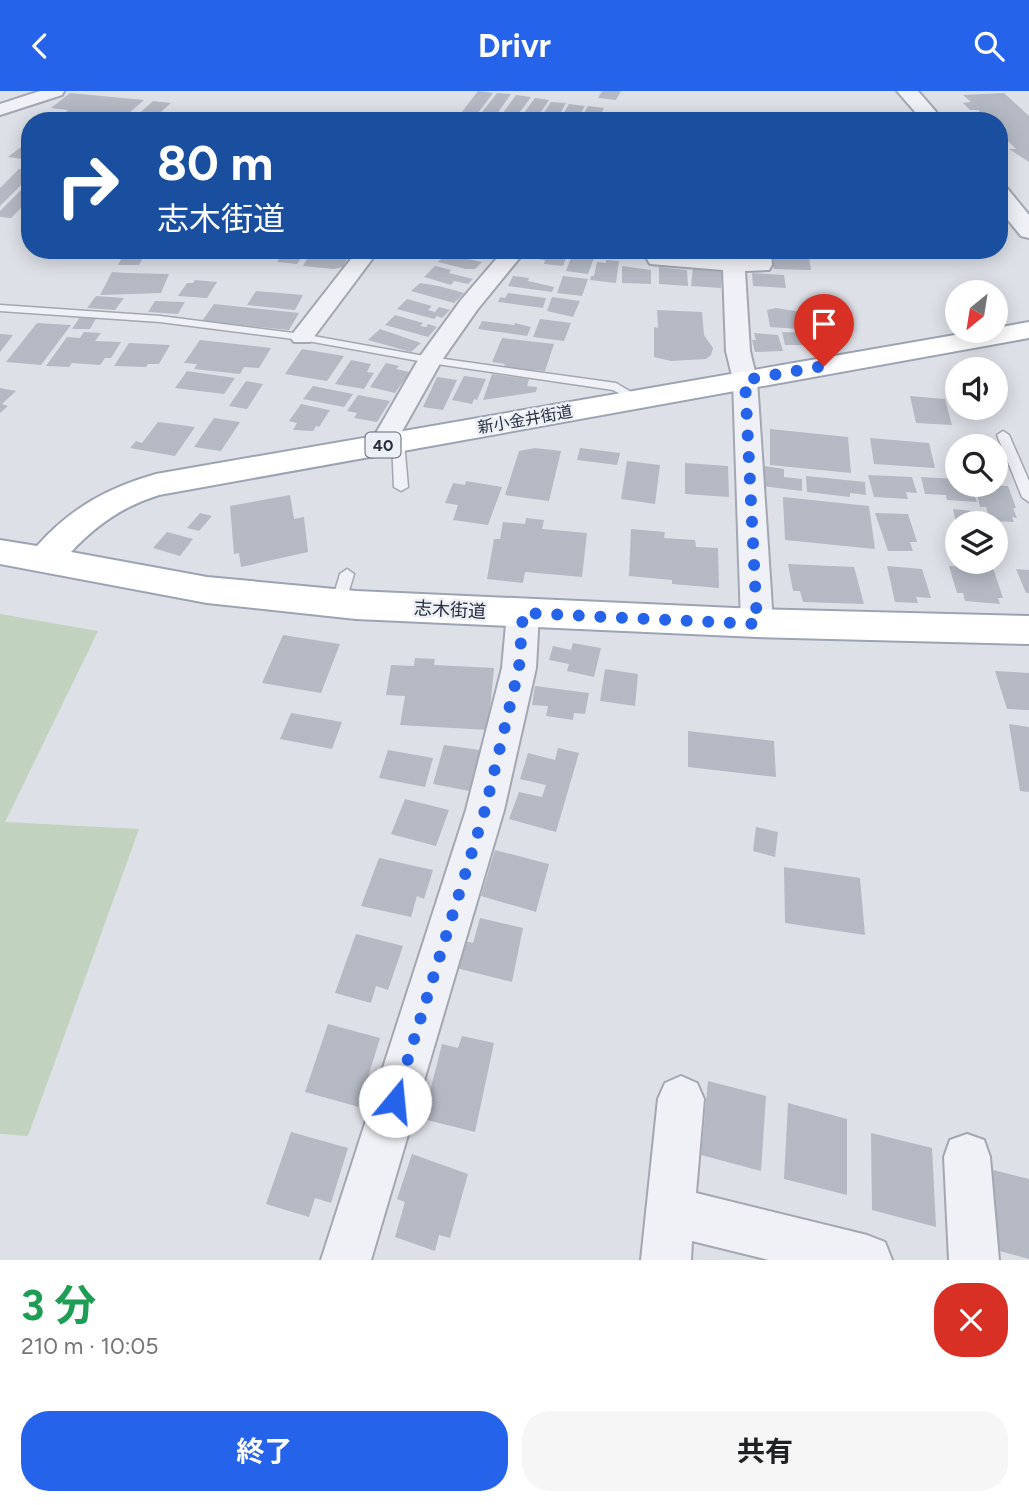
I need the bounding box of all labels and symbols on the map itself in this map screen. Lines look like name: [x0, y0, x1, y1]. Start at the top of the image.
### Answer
north arrow: [945, 280, 1008, 343]
pin: [794, 294, 854, 366]
street label: 新小金井街道: [476, 402, 574, 437]
road number: 40: [366, 433, 400, 457]
street label: 志木街道: [413, 597, 487, 623]
position arrow: [358, 1064, 432, 1138]

